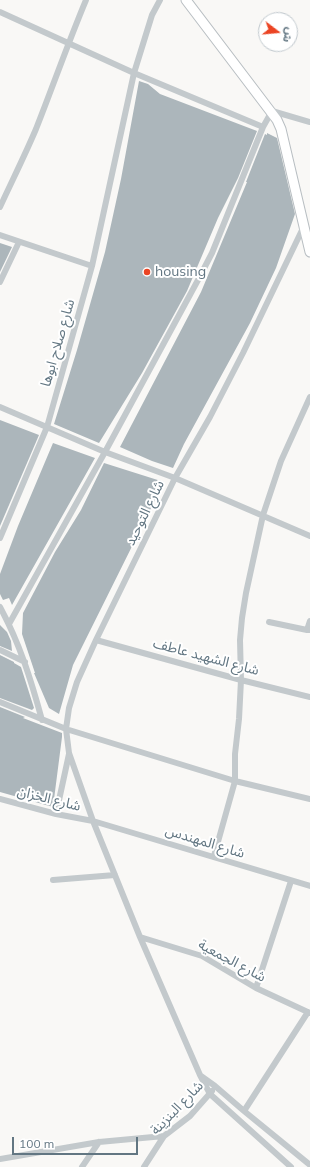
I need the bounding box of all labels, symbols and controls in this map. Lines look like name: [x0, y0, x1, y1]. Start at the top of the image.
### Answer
north arrow: [258, 12, 298, 52]
text: ش: [280, 26, 297, 44]
place label: housing: [155, 264, 206, 280]
marker: housing: [142, 267, 152, 277]
street label: شارع صلاح ابوها: [37, 297, 79, 389]
street label: شارع التوحيد: [122, 478, 168, 548]
street label: شارع الشهيد عاطف: [151, 635, 261, 679]
street label: شارع الخزان: [15, 783, 83, 815]
street label: شارع المهندس: [163, 822, 247, 862]
street label: شارع الجمعية: [195, 936, 269, 986]
street label: شارع البنزينة: [147, 1078, 207, 1138]
scale bar: [14, 1129, 140, 1155]
text: 100 m: [19, 1136, 54, 1151]

